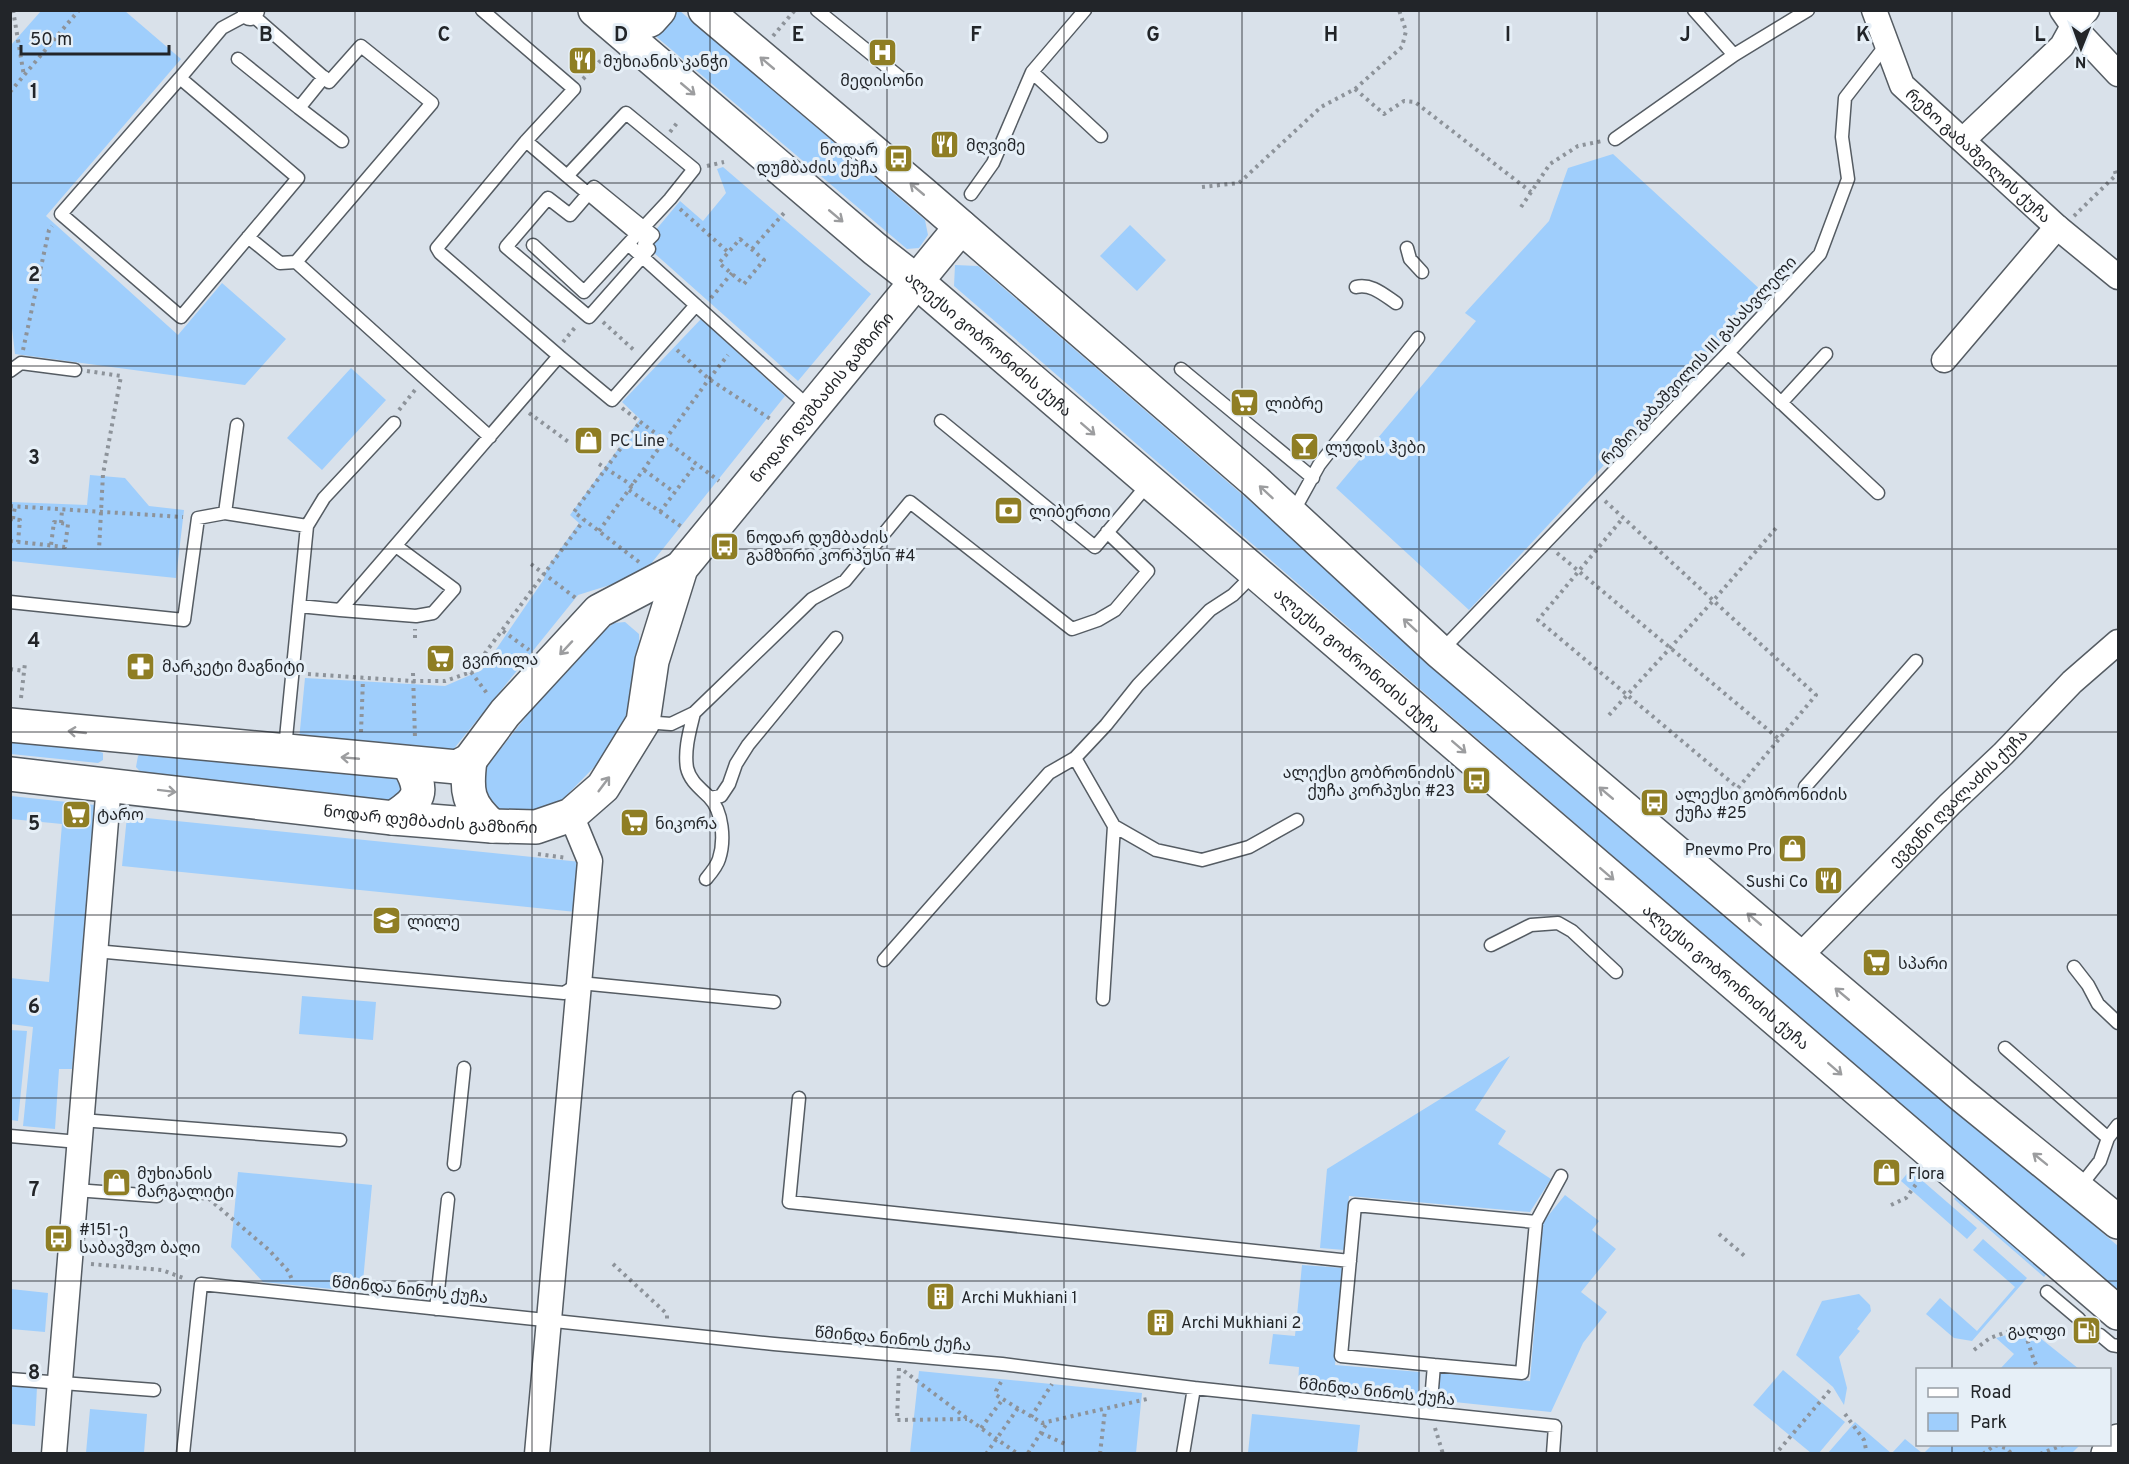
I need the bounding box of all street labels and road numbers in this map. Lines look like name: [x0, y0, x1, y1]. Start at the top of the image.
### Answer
street label: რეზო გაბაშვილის ქუჩა: [1900, 85, 2054, 228]
street label: რეზო გაბაშვილის III გასასვლელი: [1597, 253, 1802, 470]
street label: ალექსი გობრონიძის ქუჩა: [900, 268, 1075, 422]
street label: ნოდარ დუმბაძის გამზირი: [747, 309, 899, 488]
street label: ალექსი გობრონიძის ქუჩა: [1269, 584, 1444, 739]
street label: ევგენი ღვალაძის ქუჩა: [1886, 726, 2033, 872]
street label: ნოდარ დუმბაძის გამზირი: [322, 802, 538, 839]
street label: ალექსი გობრონიძის ქუჩა: [1637, 901, 1812, 1055]
street label: წმინდა ნინოს ქუჩა: [331, 1273, 489, 1309]
street label: წმინდა ნინოს ქუჩა: [814, 1323, 972, 1357]
street label: წმინდა ნინოს ქუჩა: [1298, 1375, 1456, 1411]

